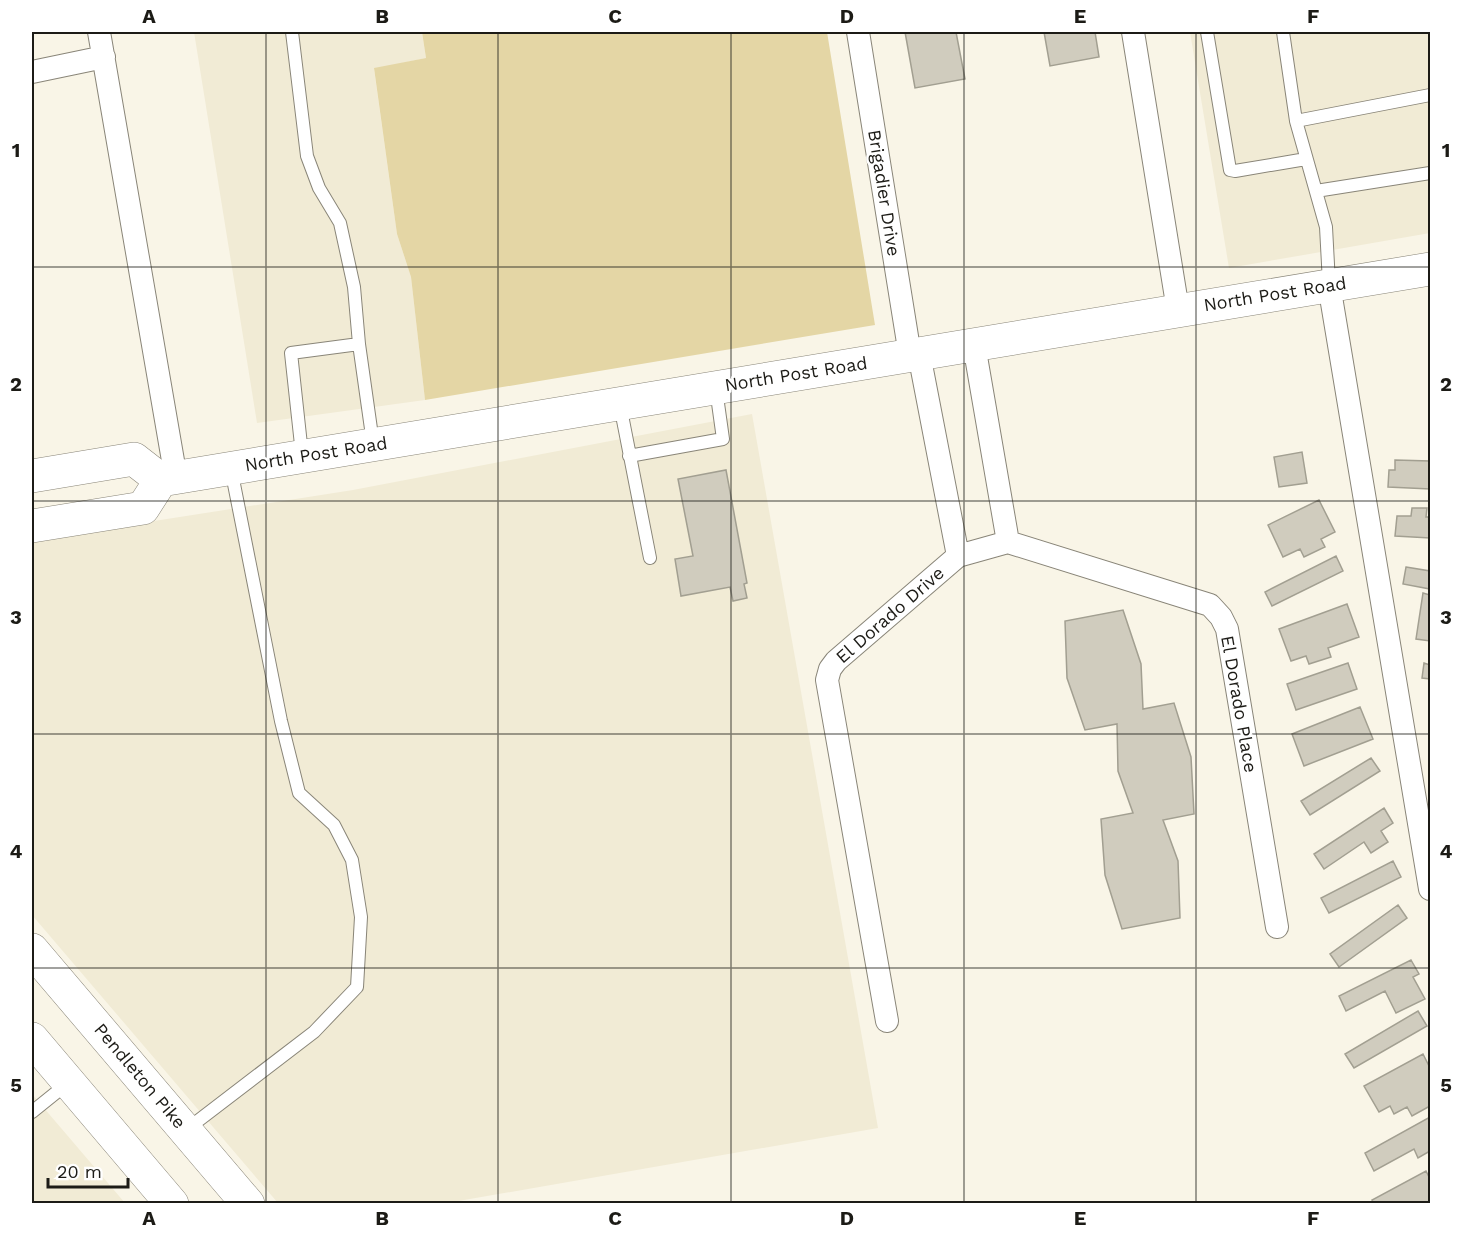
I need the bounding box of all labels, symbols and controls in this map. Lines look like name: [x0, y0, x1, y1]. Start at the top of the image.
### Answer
text: A: [142, 4, 156, 28]
text: B: [375, 4, 389, 28]
text: C: [608, 4, 622, 28]
text: D: [840, 4, 854, 28]
text: E: [1074, 4, 1086, 28]
text: F: [1307, 4, 1319, 28]
street label: Brigadier Drive: [864, 128, 905, 258]
text: 1: [12, 138, 20, 162]
text: 1: [1442, 138, 1450, 162]
street label: North Post Road: [1202, 272, 1348, 315]
street label: North Post Road: [723, 352, 869, 395]
text: 2: [10, 372, 22, 396]
text: 2: [1440, 372, 1452, 396]
street label: North Post Road: [243, 432, 389, 475]
street label: El Dorado Drive: [831, 562, 948, 667]
text: 3: [10, 605, 22, 629]
text: 3: [1440, 605, 1452, 629]
street label: El Dorado Place: [1217, 634, 1262, 774]
text: 4: [10, 839, 23, 863]
text: 4: [1440, 839, 1453, 863]
street label: Pendleton Pike: [90, 1019, 191, 1133]
text: 5: [10, 1073, 22, 1097]
text: 5: [1440, 1073, 1452, 1097]
scale bar: [48, 1151, 128, 1189]
text: 20 m: [57, 1161, 102, 1182]
text: A: [142, 1206, 156, 1230]
text: B: [375, 1206, 389, 1230]
text: C: [608, 1206, 622, 1230]
text: D: [840, 1206, 854, 1230]
text: E: [1074, 1206, 1086, 1230]
text: F: [1307, 1206, 1319, 1230]

